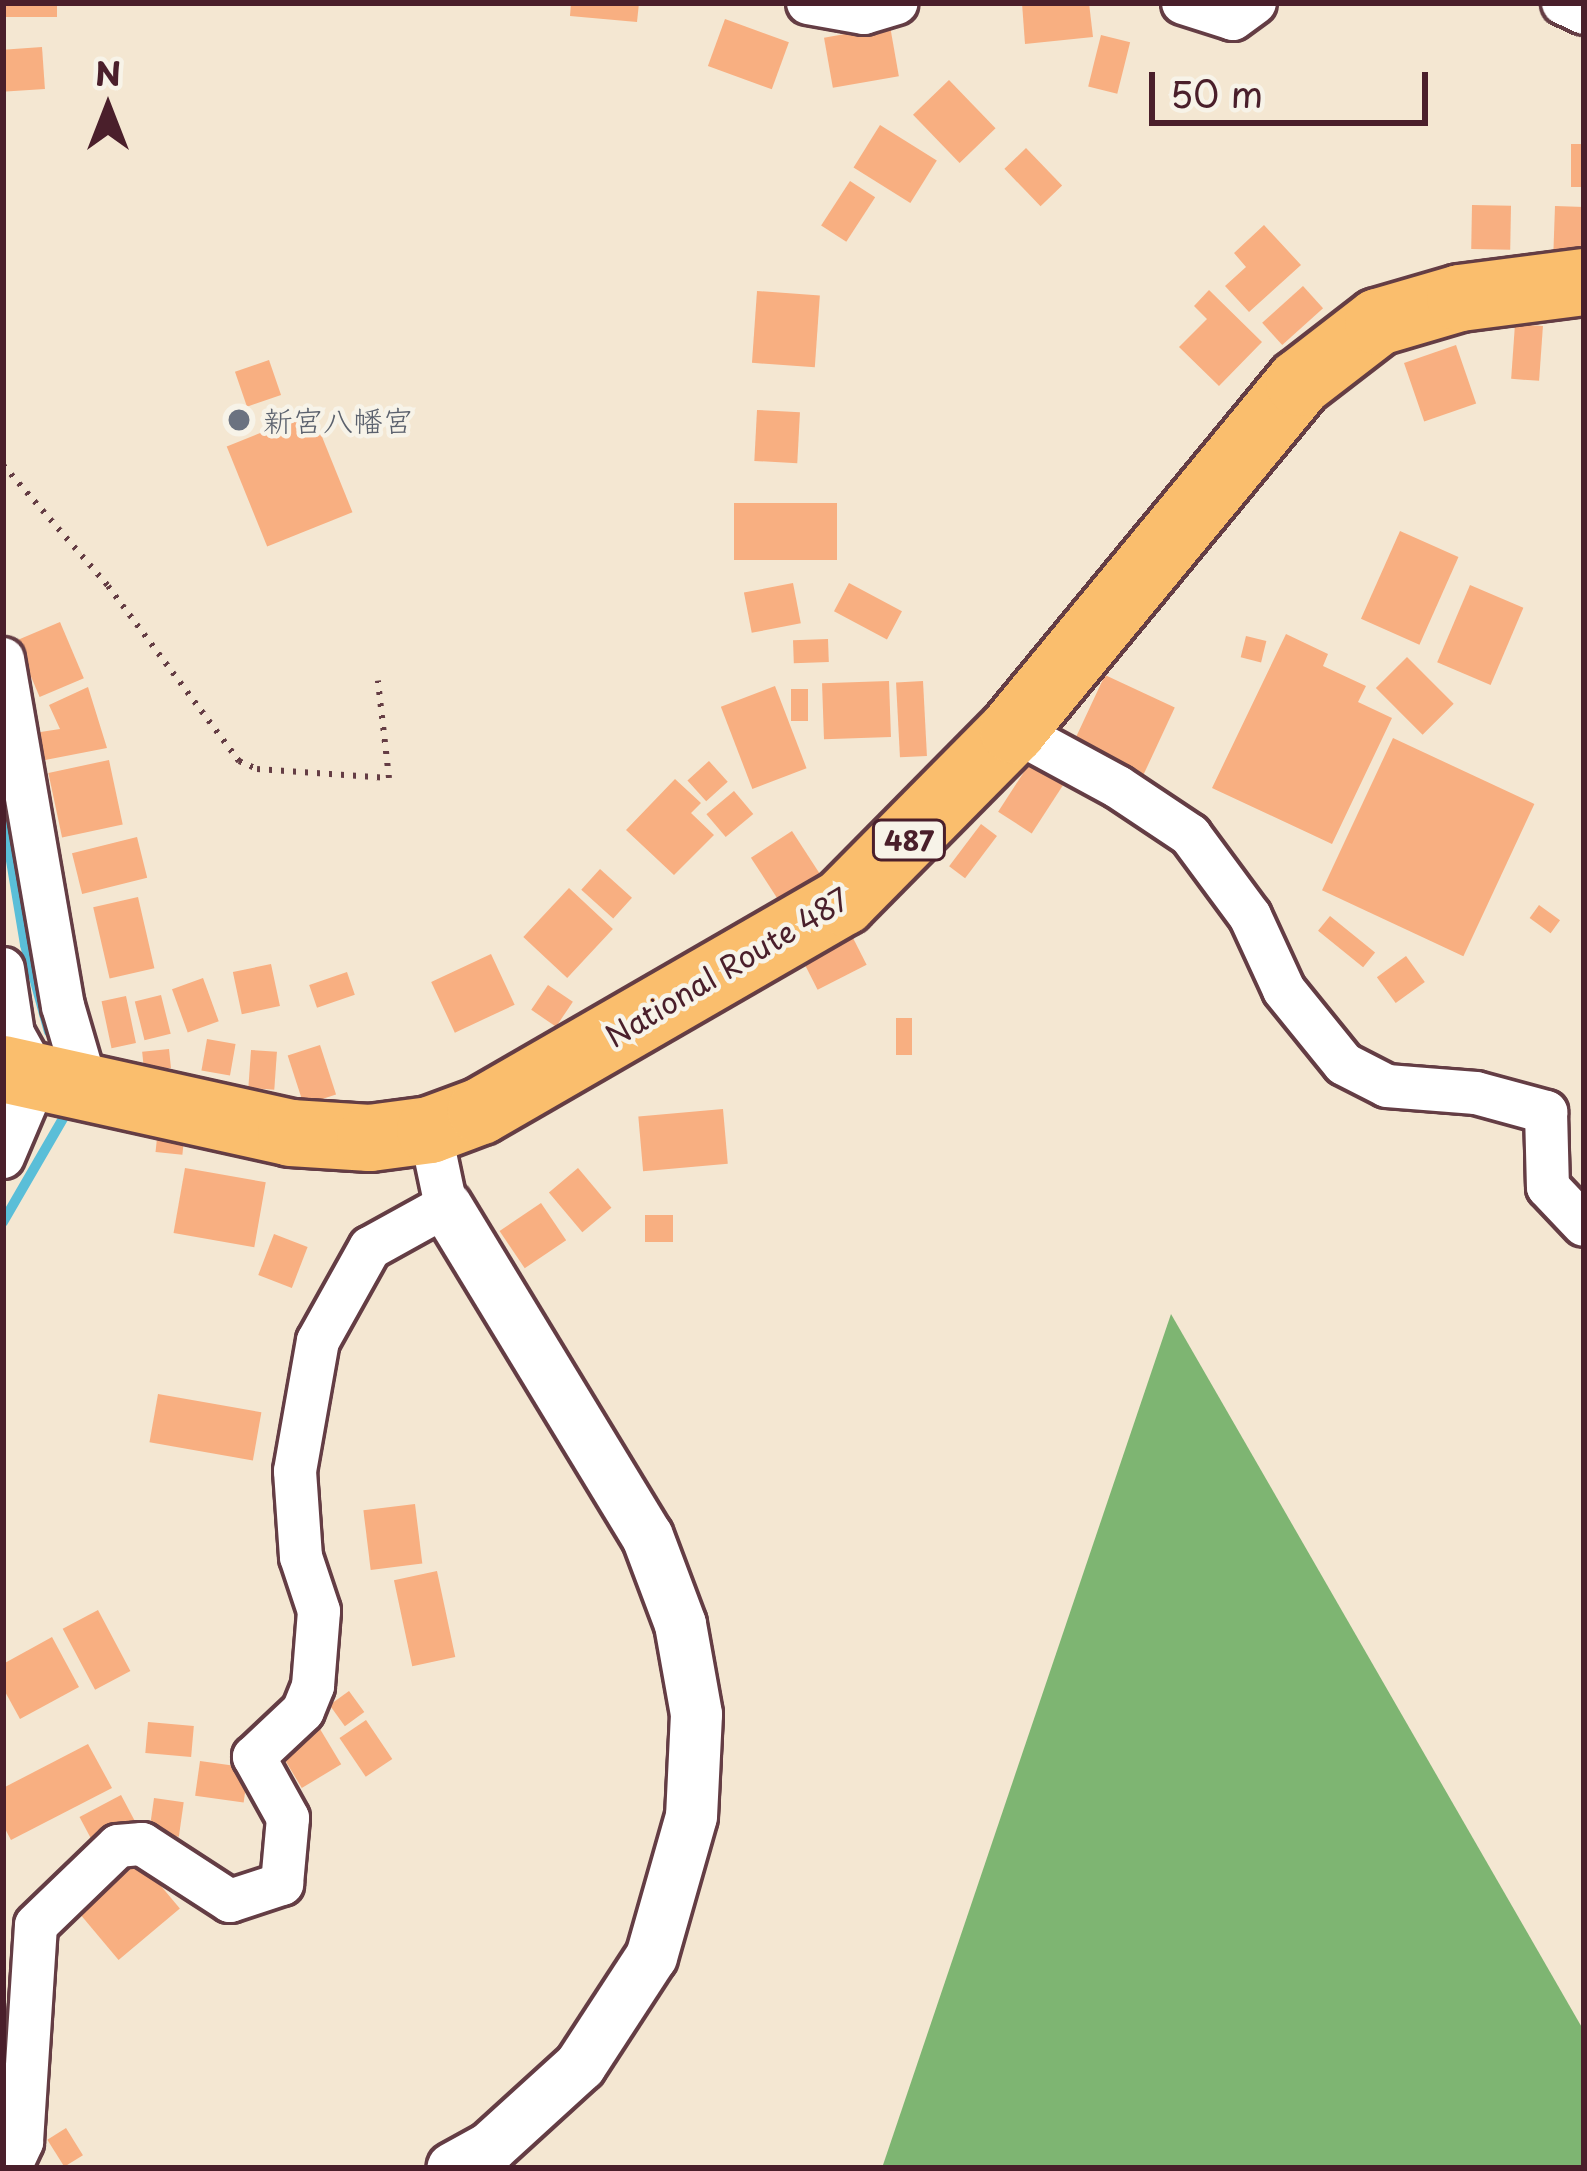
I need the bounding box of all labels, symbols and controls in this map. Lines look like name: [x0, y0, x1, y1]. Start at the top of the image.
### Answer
text: N: [95, 47, 121, 97]
north arrow: [48, 48, 168, 168]
scale bar: [1155, 48, 1434, 122]
text: 50 m: [1170, 66, 1263, 120]
place label: 新宮八幡宮: [263, 402, 413, 438]
marker: 新宮八幡宮: [226, 407, 252, 433]
road number: 487: [870, 819, 948, 861]
street label: National Route 487: [598, 880, 856, 1054]

